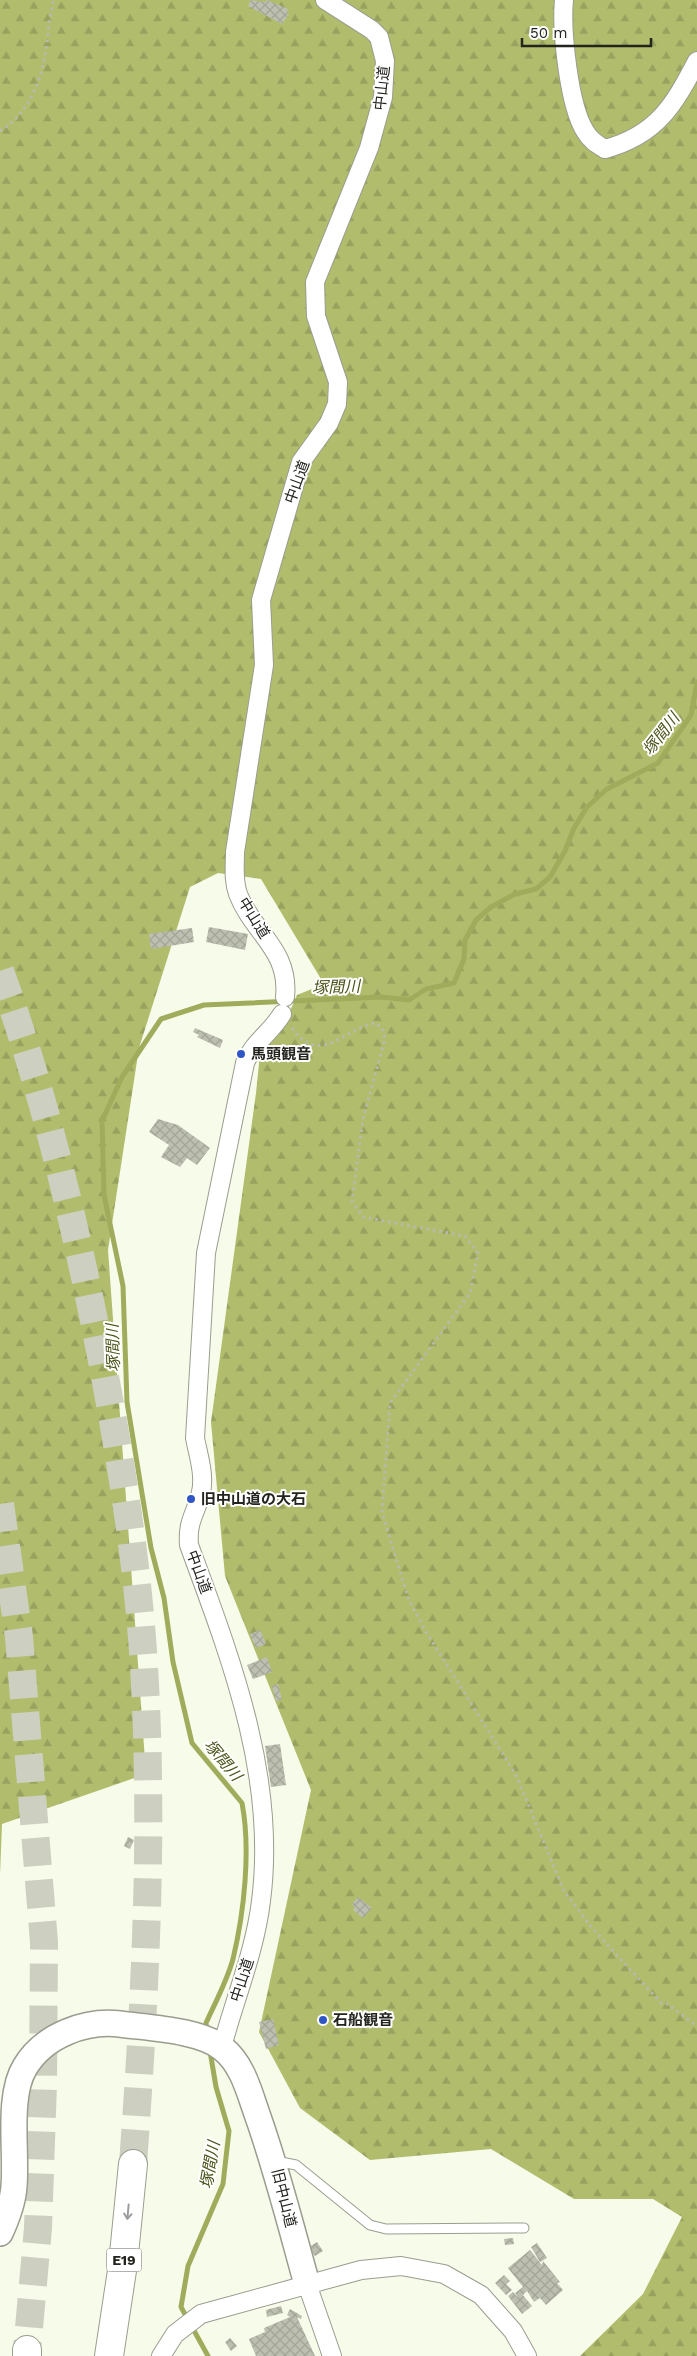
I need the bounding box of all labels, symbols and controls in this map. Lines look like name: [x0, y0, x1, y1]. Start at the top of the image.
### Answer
scale bar: [522, 15, 651, 47]
text: 50 m: [530, 24, 567, 42]
street label: 中山道: [371, 65, 393, 111]
street label: 中山道: [281, 458, 313, 506]
water label: 塚間川: [639, 708, 684, 759]
street label: 中山道: [234, 894, 274, 942]
water label: 塚間川: [312, 977, 362, 997]
place label: 馬頭観音: [251, 1045, 311, 1063]
marker: 馬頭観音: [235, 1048, 247, 1060]
water label: 塚間川: [103, 1322, 123, 1372]
place label: 旧中山道の大石: [201, 1490, 306, 1508]
marker: 旧中山道の大石: [185, 1493, 197, 1505]
street label: 中山道: [183, 1548, 215, 1596]
water label: 塚間川: [200, 1736, 247, 1786]
street label: 中山道: [226, 1956, 258, 2004]
place label: 石船観音: [333, 2011, 393, 2029]
marker: 石船観音: [317, 2014, 329, 2026]
water label: 塚間川: [196, 2138, 224, 2190]
street label: 旧中山道: [268, 2167, 300, 2229]
one-way arrow: [123, 2204, 133, 2220]
road number: E19: [106, 2248, 142, 2272]

